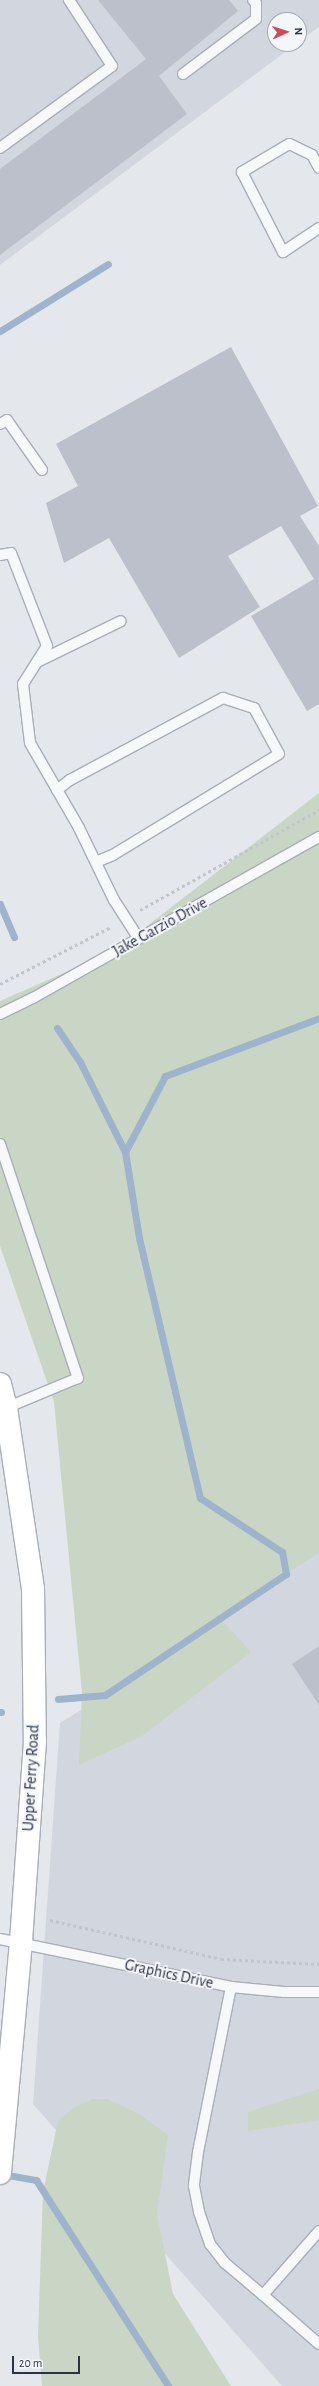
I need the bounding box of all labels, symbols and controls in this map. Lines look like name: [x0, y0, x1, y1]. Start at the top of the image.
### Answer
north arrow: [267, 12, 307, 52]
text: N: [293, 27, 304, 36]
street label: Jake Garzio Drive: [109, 893, 211, 961]
street label: Upper Ferry Road: [19, 1724, 43, 1832]
street label: Graphics Drive: [123, 1955, 215, 1993]
scale bar: [14, 2348, 82, 2374]
text: 20 m: [19, 2357, 42, 2369]

